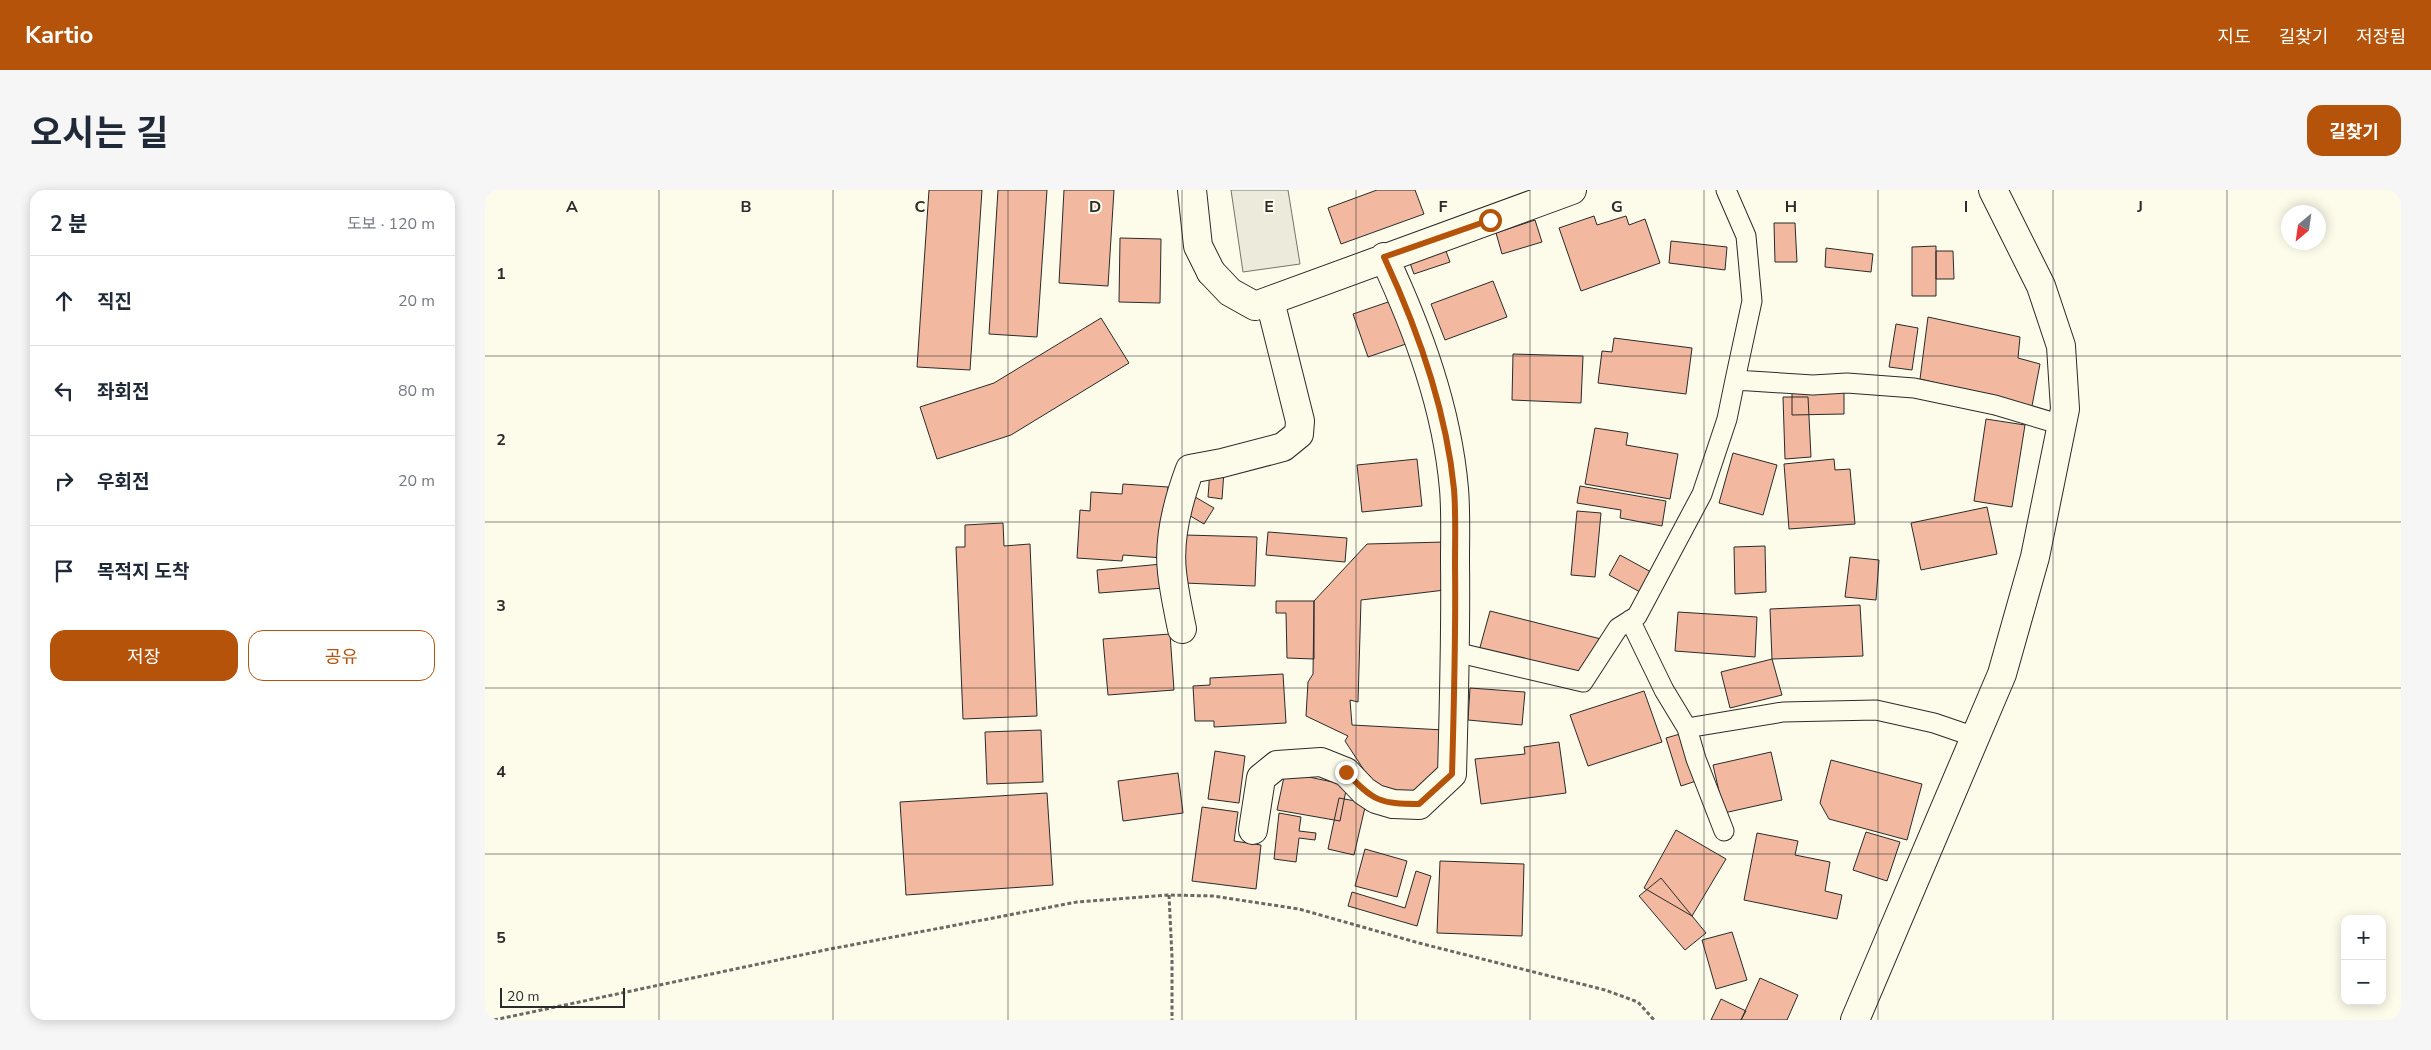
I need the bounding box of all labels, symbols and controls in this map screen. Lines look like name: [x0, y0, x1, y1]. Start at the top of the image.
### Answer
text: Kartio: [25, 19, 93, 51]
text: 지도: [2218, 25, 2251, 49]
text: 길찾기: [2279, 25, 2328, 49]
text: 저장됨: [2356, 25, 2406, 49]
button: 길찾기: [2307, 105, 2401, 156]
text: 오시는 길: [30, 110, 168, 157]
text: A: [566, 196, 578, 218]
text: B: [740, 196, 752, 218]
text: C: [915, 196, 926, 218]
text: D: [1089, 196, 1101, 218]
text: E: [1264, 196, 1274, 218]
text: F: [1439, 196, 1448, 218]
text: G: [1611, 196, 1623, 218]
text: H: [1785, 196, 1797, 218]
text: I: [1964, 196, 1968, 218]
text: J: [2136, 196, 2143, 218]
north arrow: [2281, 205, 2326, 250]
route start: [1479, 209, 1502, 232]
text: 2 분: [50, 210, 88, 238]
text: 도보 · 120 m: [347, 213, 435, 235]
text: 1: [496, 263, 506, 285]
icon: ahead: [50, 287, 78, 315]
text: 직진: [97, 289, 132, 315]
text: 20 m: [398, 290, 435, 312]
icon: left: [50, 377, 78, 405]
text: 좌회전: [97, 379, 149, 405]
text: 80 m: [398, 380, 435, 402]
text: 2: [496, 429, 506, 451]
icon: right: [50, 467, 78, 495]
text: 우회전: [97, 469, 149, 495]
text: 20 m: [398, 470, 435, 492]
icon: arrive: [50, 557, 78, 585]
text: 목적지 도착: [97, 559, 190, 585]
text: 3: [496, 595, 506, 617]
button: 저장: [50, 630, 238, 681]
button: 공유: [248, 630, 435, 681]
text: 4: [496, 761, 506, 783]
route end: [1335, 761, 1358, 784]
map controls: [2341, 915, 2386, 1005]
button: +: [2341, 915, 2386, 960]
text: 5: [496, 927, 506, 949]
button: −: [2341, 960, 2386, 1005]
scale bar: [500, 985, 625, 1008]
text: 20 m: [507, 987, 539, 1006]

